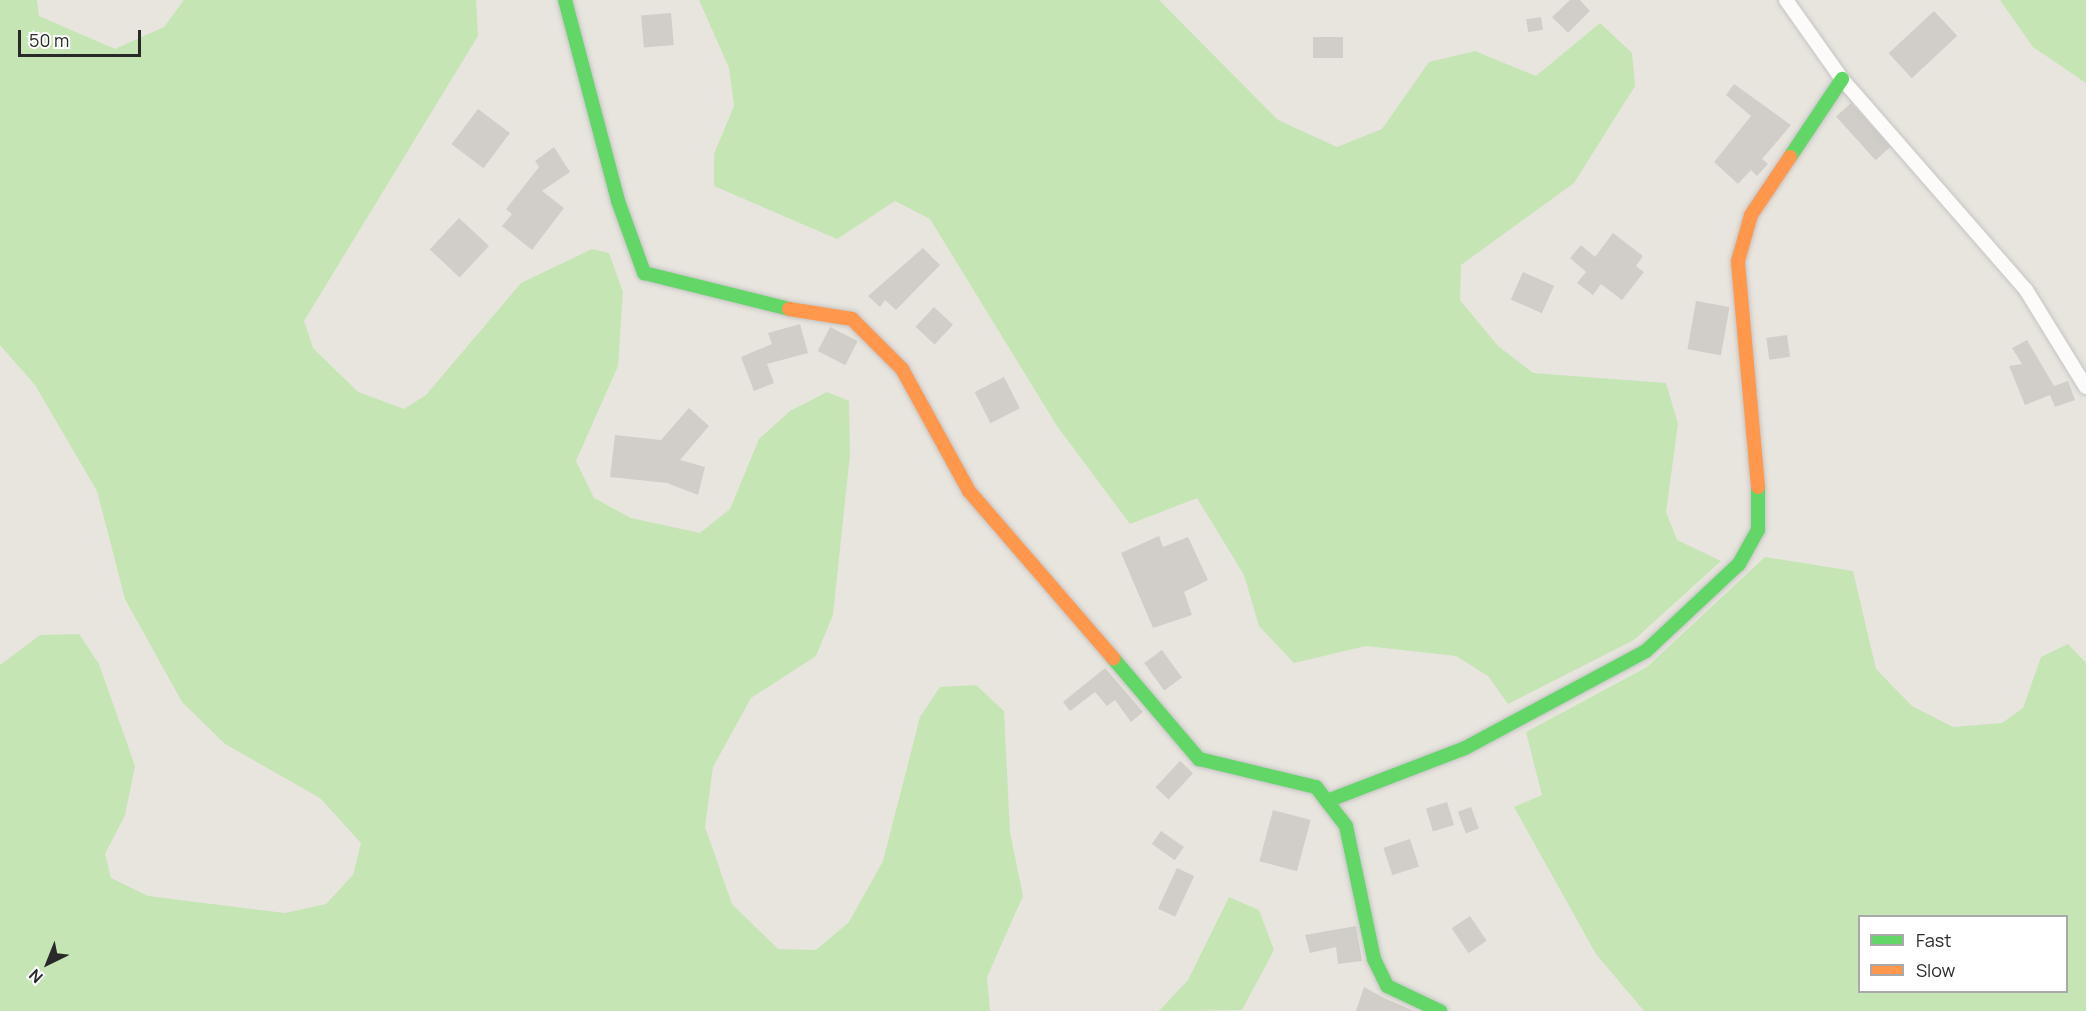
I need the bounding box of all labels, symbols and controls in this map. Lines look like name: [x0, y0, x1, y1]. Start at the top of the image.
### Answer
scale bar: [21, 18, 144, 56]
text: 50 m: [29, 28, 69, 52]
legend: [1858, 915, 2068, 993]
text: Fast: [1916, 928, 1951, 952]
north arrow: [18, 933, 78, 993]
text: Slow: [1916, 958, 1955, 982]
text: N: [24, 964, 47, 988]

